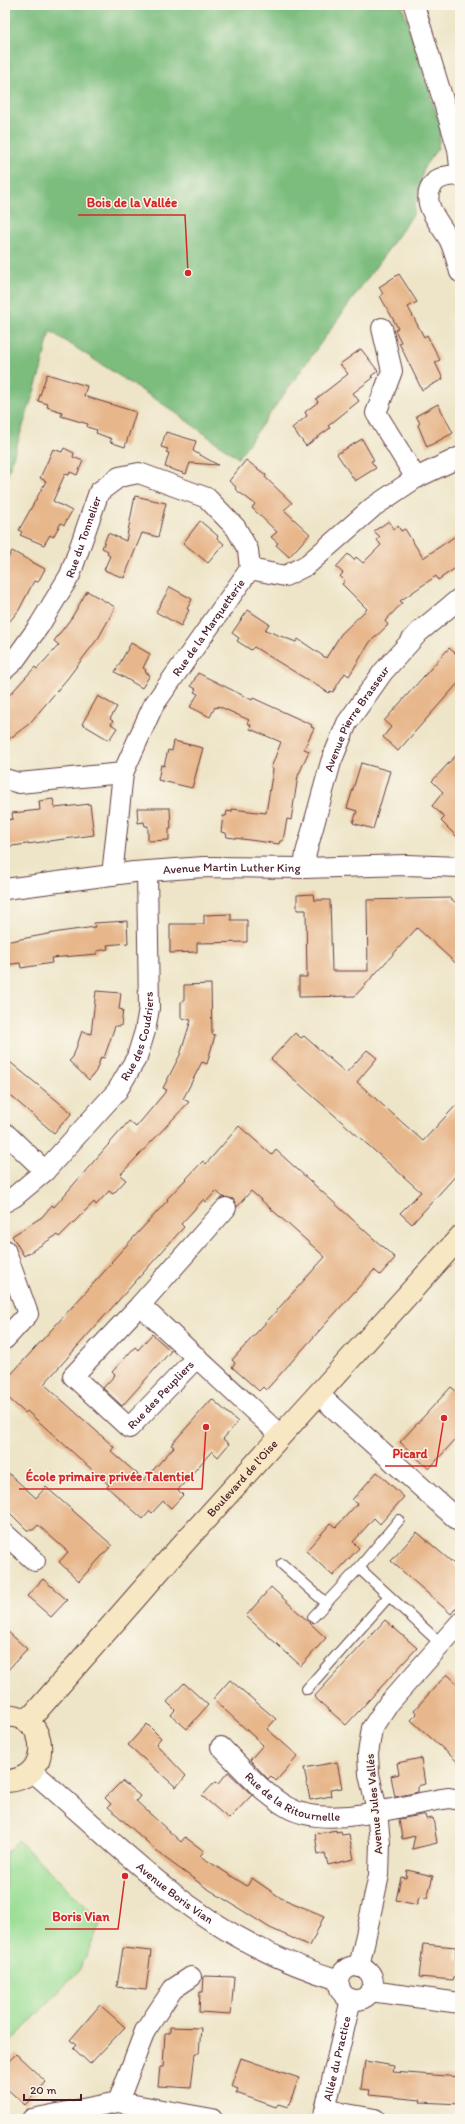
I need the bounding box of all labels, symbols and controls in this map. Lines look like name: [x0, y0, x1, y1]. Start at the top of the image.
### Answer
callout: Bois de la Vallée: [78, 190, 185, 215]
text: Bois de la Vallée: [87, 195, 177, 210]
street label: Rue du Tonnelier: [63, 494, 104, 580]
street label: Rue de la Marquetterie: [169, 576, 248, 679]
street label: Avenue Pierre Brasseur: [322, 663, 392, 773]
street label: Avenue Martin Luther King: [162, 860, 302, 877]
street label: Rue des Coudriers: [118, 992, 156, 1083]
street label: Rue des Peupliers: [125, 1357, 197, 1432]
street label: Boulevard de l'Oise: [204, 1437, 281, 1520]
callout: Picard: [385, 1441, 436, 1466]
text: Picard: [392, 1446, 429, 1461]
callout: École primaire privée Talentiel: [19, 1464, 202, 1489]
text: École primaire privée Talentiel: [26, 1468, 195, 1485]
street label: Avenue Jules Vallés: [363, 1753, 385, 1855]
street label: Rue de la Ritournelle: [242, 1769, 341, 1824]
street label: Avenue Boris Vian: [133, 1859, 216, 1927]
callout: Boris Vian: [45, 1904, 118, 1929]
text: Boris Vian: [52, 1909, 110, 1924]
street label: Allée du Practice: [320, 2015, 354, 2102]
scale bar: [24, 2076, 81, 2102]
text: 20 m: [30, 2083, 57, 2097]

